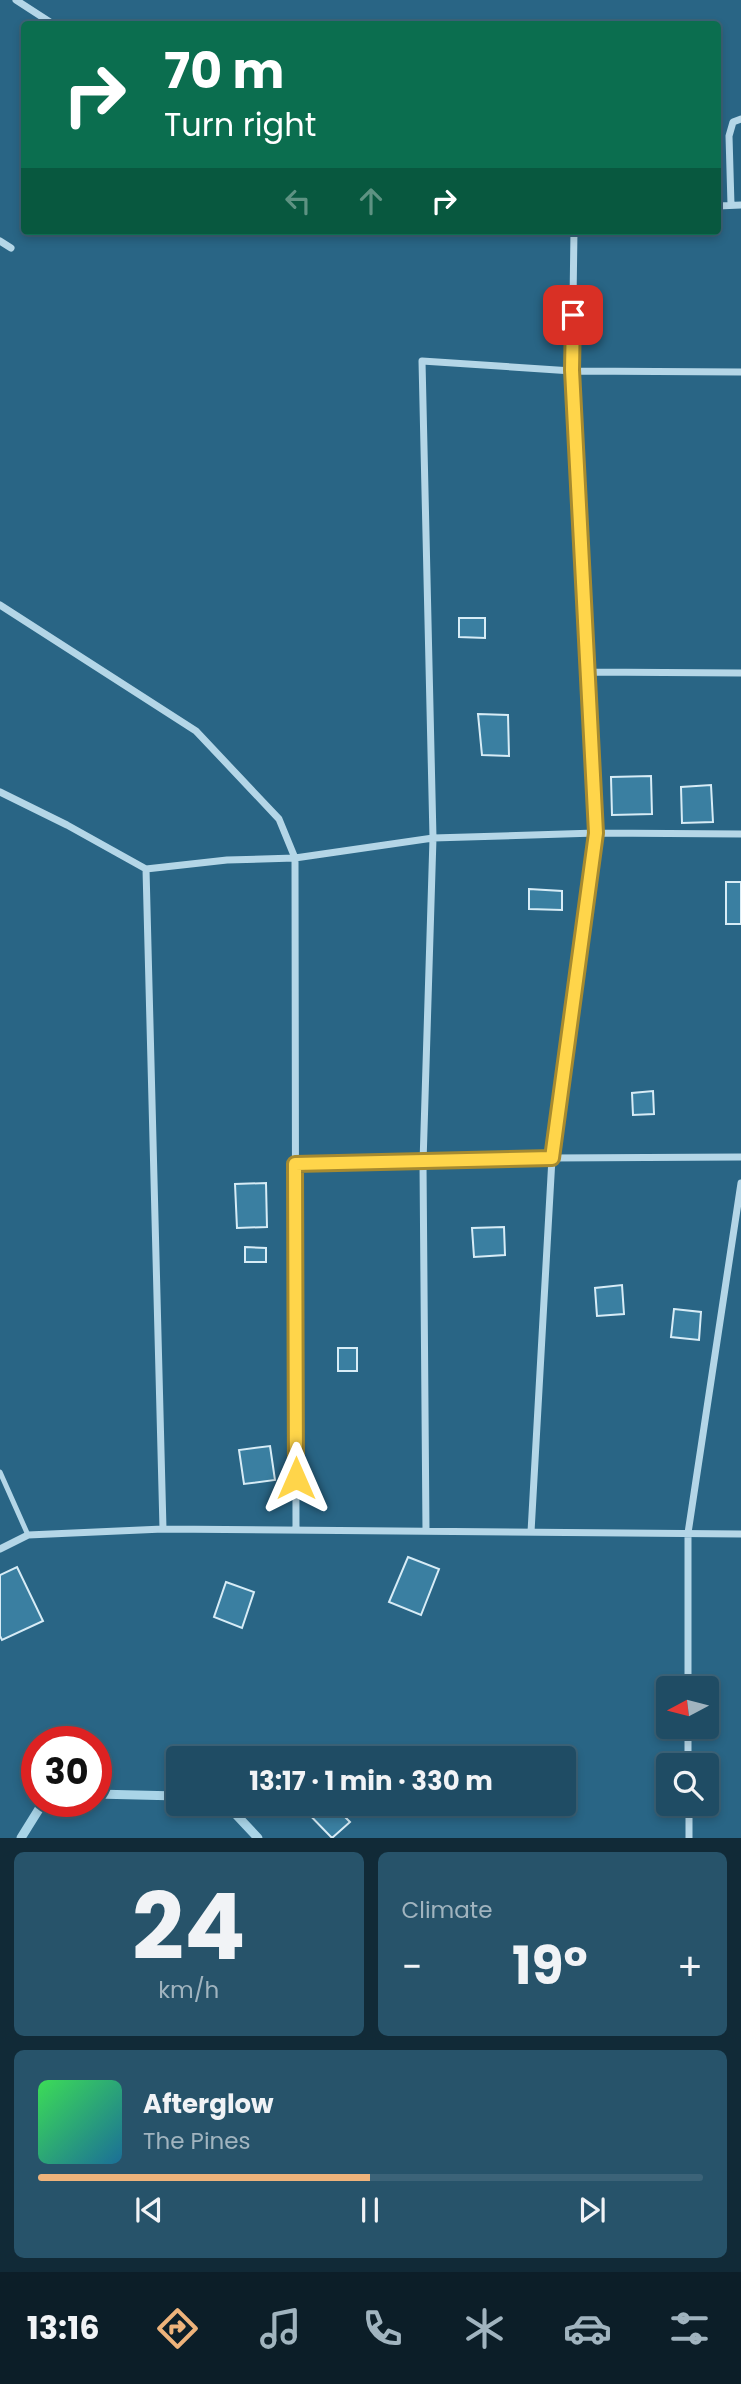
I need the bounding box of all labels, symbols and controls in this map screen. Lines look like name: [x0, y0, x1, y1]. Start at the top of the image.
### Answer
text: 70 m: [164, 37, 284, 105]
icon: right: [49, 49, 140, 140]
text: Turn right: [164, 102, 316, 147]
icon: left: [279, 182, 317, 220]
icon: ahead: [352, 182, 390, 220]
icon: right: [425, 182, 463, 220]
pin: [543, 285, 603, 345]
icon: arrive: [554, 296, 592, 334]
position arrow: [259, 1441, 333, 1515]
north arrow: [656, 1676, 719, 1740]
map controls: [656, 1676, 719, 1816]
speed limit sign: 30: [21, 1726, 112, 1817]
button: search: [656, 1753, 719, 1816]
text: 13:17 · 1 min · 330 m: [249, 1763, 493, 1799]
text: 24: [132, 1863, 246, 1991]
text: Climate: [402, 1894, 492, 1926]
text: 19°: [512, 1929, 588, 2002]
text: −: [402, 1940, 422, 1993]
text: +: [677, 1940, 703, 1993]
text: km/h: [158, 1974, 219, 2006]
text: Afterglow: [143, 2086, 274, 2122]
text: The Pines: [143, 2125, 251, 2157]
icon: previous: [130, 2191, 168, 2229]
icon: pause: [351, 2191, 389, 2229]
icon: next: [573, 2191, 611, 2229]
icon: directions: [153, 2304, 202, 2353]
icon: music: [256, 2304, 305, 2353]
icon: phone: [358, 2304, 407, 2353]
icon: climate: [460, 2304, 509, 2353]
icon: car: [563, 2304, 612, 2353]
icon: filters: [665, 2304, 714, 2353]
text: 13:16: [27, 2305, 100, 2350]

